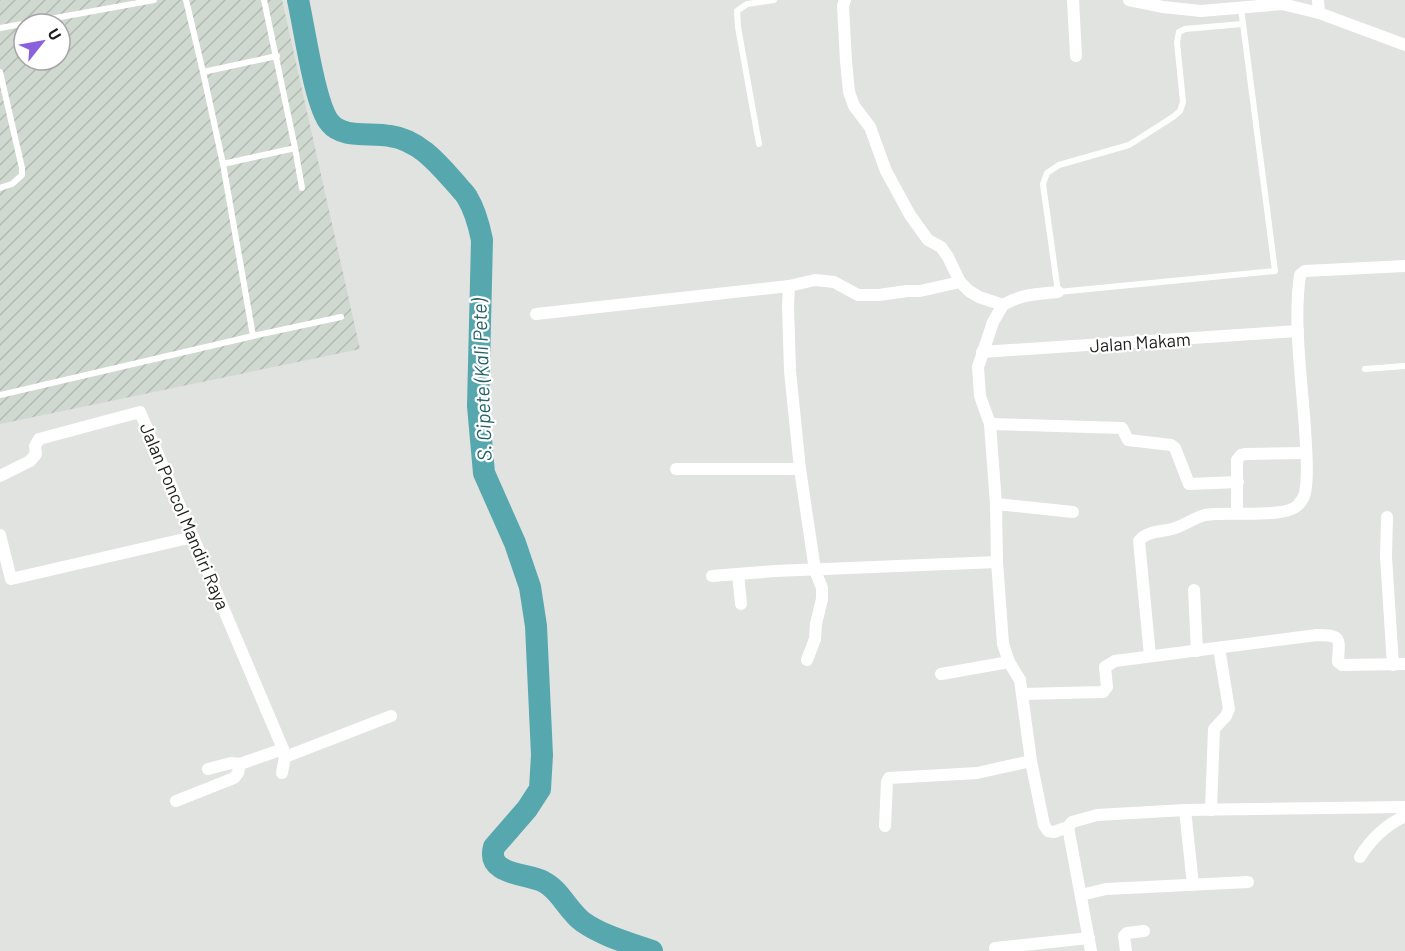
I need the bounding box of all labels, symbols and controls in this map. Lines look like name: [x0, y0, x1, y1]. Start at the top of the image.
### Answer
north arrow: [12, 12, 72, 72]
text: U: [45, 25, 66, 43]
water label: S. Cipete (Kali Pete): [466, 297, 496, 462]
street label: Jalan Makam: [1089, 327, 1191, 357]
street label: Jalan Poncol Mandiri Raya: [136, 419, 234, 613]

